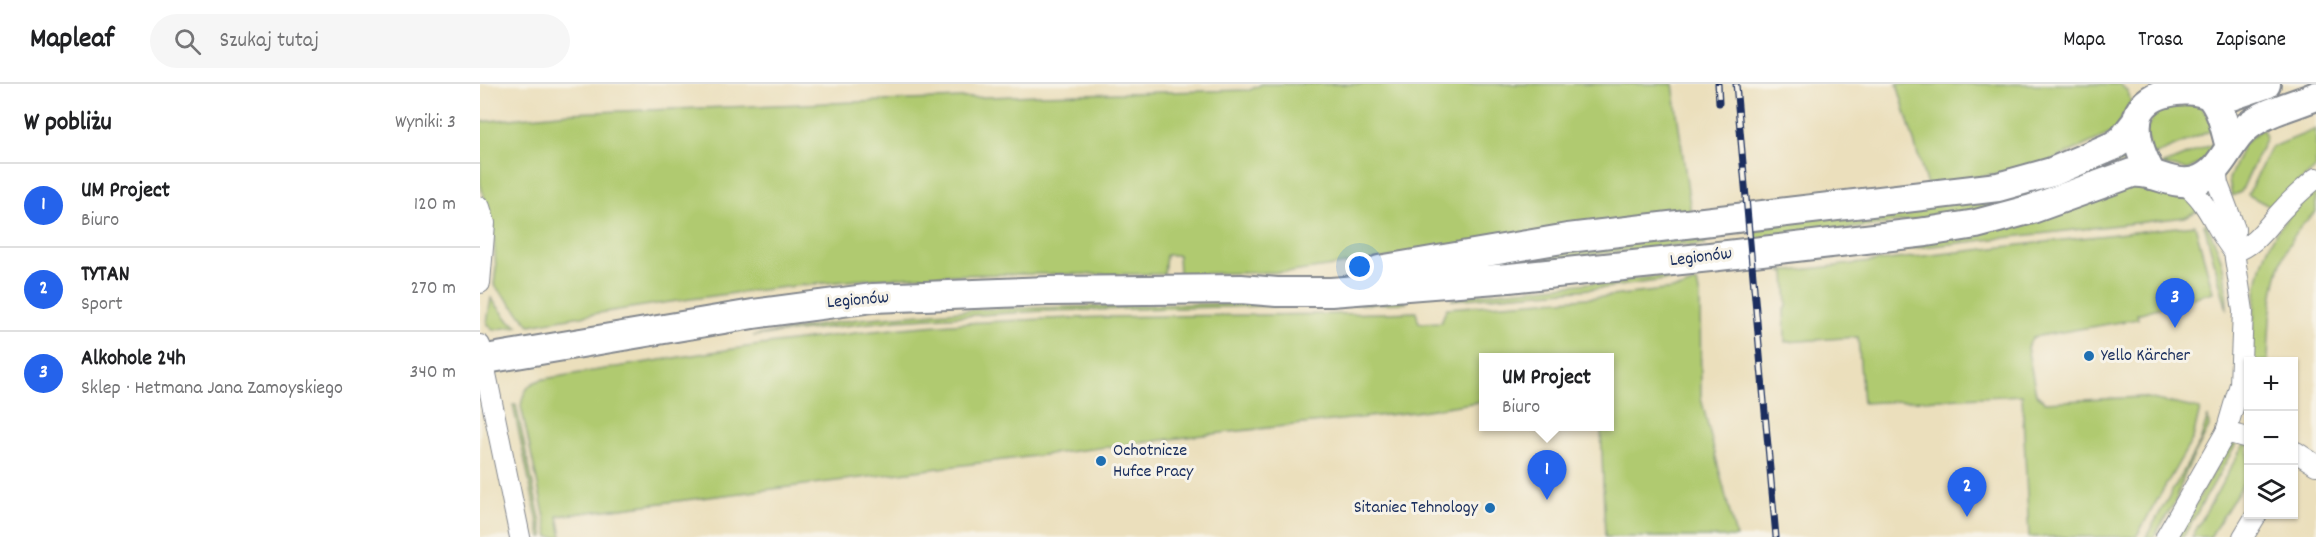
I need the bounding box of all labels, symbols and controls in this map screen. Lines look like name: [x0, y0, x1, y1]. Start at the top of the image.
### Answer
search box: [150, 14, 570, 68]
text: Mapleaf: [30, 21, 114, 61]
icon: search: [171, 25, 204, 58]
text: Szukaj tutaj: [219, 26, 319, 57]
text: Mapa: [2063, 26, 2105, 56]
text: Trasa: [2138, 26, 2183, 56]
text: Zapisane: [2216, 26, 2286, 56]
text: W pobliżu: [24, 105, 112, 142]
text: Wyniki: 3: [395, 109, 456, 137]
text: UM Project: [81, 176, 170, 207]
text: 1: [41, 191, 46, 219]
text: 120 m: [414, 191, 456, 219]
text: Biuro: [81, 207, 119, 235]
street label: Legionów: [1669, 242, 1733, 274]
your location: [1345, 252, 1374, 281]
text: TYTAN: [81, 260, 130, 291]
text: 2: [39, 275, 48, 303]
text: 270 m: [410, 275, 456, 303]
pin: 3: [2156, 278, 2194, 328]
street label: Legionów: [826, 286, 890, 316]
text: Sport: [81, 291, 123, 319]
text: Alkohole 24h: [81, 344, 186, 375]
place label: Yello Kärcher: [2101, 344, 2191, 369]
marker: Yello Kärcher: [2082, 349, 2096, 363]
popup: [1479, 353, 1614, 431]
map controls: [2244, 357, 2298, 519]
button: +: [2244, 357, 2298, 411]
text: 3: [39, 359, 48, 387]
text: 340 m: [410, 359, 456, 387]
text: UM Project: [1502, 363, 1591, 394]
text: Sklep · Hetmana Jana Zamoyskiego: [81, 375, 343, 403]
text: Biuro: [1502, 394, 1540, 422]
button: −: [2244, 411, 2298, 465]
place label: Ochotnicze Hufce Pracy: [1113, 439, 1194, 485]
pin: 1: [1528, 450, 1566, 500]
marker: Ochotnicze Hufce Pracy: [1094, 454, 1108, 468]
button: layers: [2244, 465, 2298, 519]
pin: 2: [1948, 468, 1986, 517]
place label: Sitaniec Tehnology: [1354, 496, 1479, 521]
marker: Sitaniec Tehnology: [1483, 501, 1497, 515]

